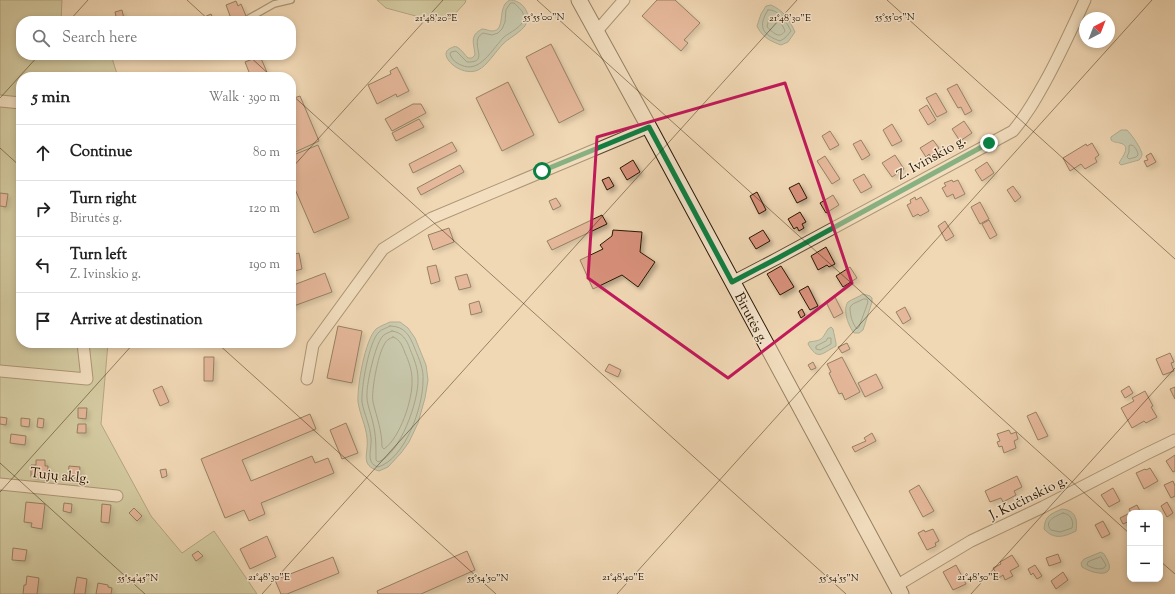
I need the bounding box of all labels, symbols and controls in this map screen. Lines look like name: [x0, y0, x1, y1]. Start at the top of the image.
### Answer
text: 55°55'00"N: [522, 10, 565, 25]
text: 55°55'05"N: [874, 10, 915, 25]
text: 21°48'20"E: [415, 11, 457, 26]
text: 21°48'30"E: [769, 11, 811, 26]
north arrow: [1079, 12, 1115, 48]
search box: [16, 16, 296, 60]
icon: search: [30, 27, 52, 49]
text: Search here: [62, 28, 137, 49]
text: 5 min: [32, 86, 70, 110]
text: Walk · 390 m: [209, 89, 280, 107]
street label: Z. Ivinskio g.: [894, 131, 970, 186]
route end: [980, 134, 998, 152]
icon: ahead: [32, 142, 54, 164]
text: Continue: [70, 142, 132, 163]
text: 80 m: [253, 144, 280, 162]
route start: [533, 162, 551, 180]
text: Turn right: [70, 189, 136, 210]
icon: right: [32, 198, 54, 220]
text: 120 m: [249, 200, 280, 218]
text: Birutės g.: [70, 210, 122, 228]
text: Turn left: [70, 245, 127, 266]
icon: left: [32, 254, 54, 276]
text: 190 m: [249, 256, 280, 274]
text: Z. Ivinskio g.: [70, 266, 141, 284]
street label: Birutės g.: [728, 289, 772, 348]
icon: arrive: [32, 310, 54, 332]
text: Arrive at destination: [70, 310, 203, 331]
street label: Tujų aklg.: [29, 464, 91, 490]
street label: J. Kučinskio g.: [985, 471, 1071, 527]
map controls: [1127, 510, 1163, 582]
button: +: [1127, 510, 1163, 546]
button: −: [1127, 546, 1163, 582]
text: 21°48'30"E: [248, 570, 290, 585]
text: 21°48'40"E: [602, 570, 644, 585]
text: 21°48'50"E: [957, 570, 999, 585]
text: 55°54'45"N: [117, 571, 158, 586]
text: 55°54'50"N: [466, 571, 509, 586]
text: 55°54'55"N: [818, 571, 859, 586]

